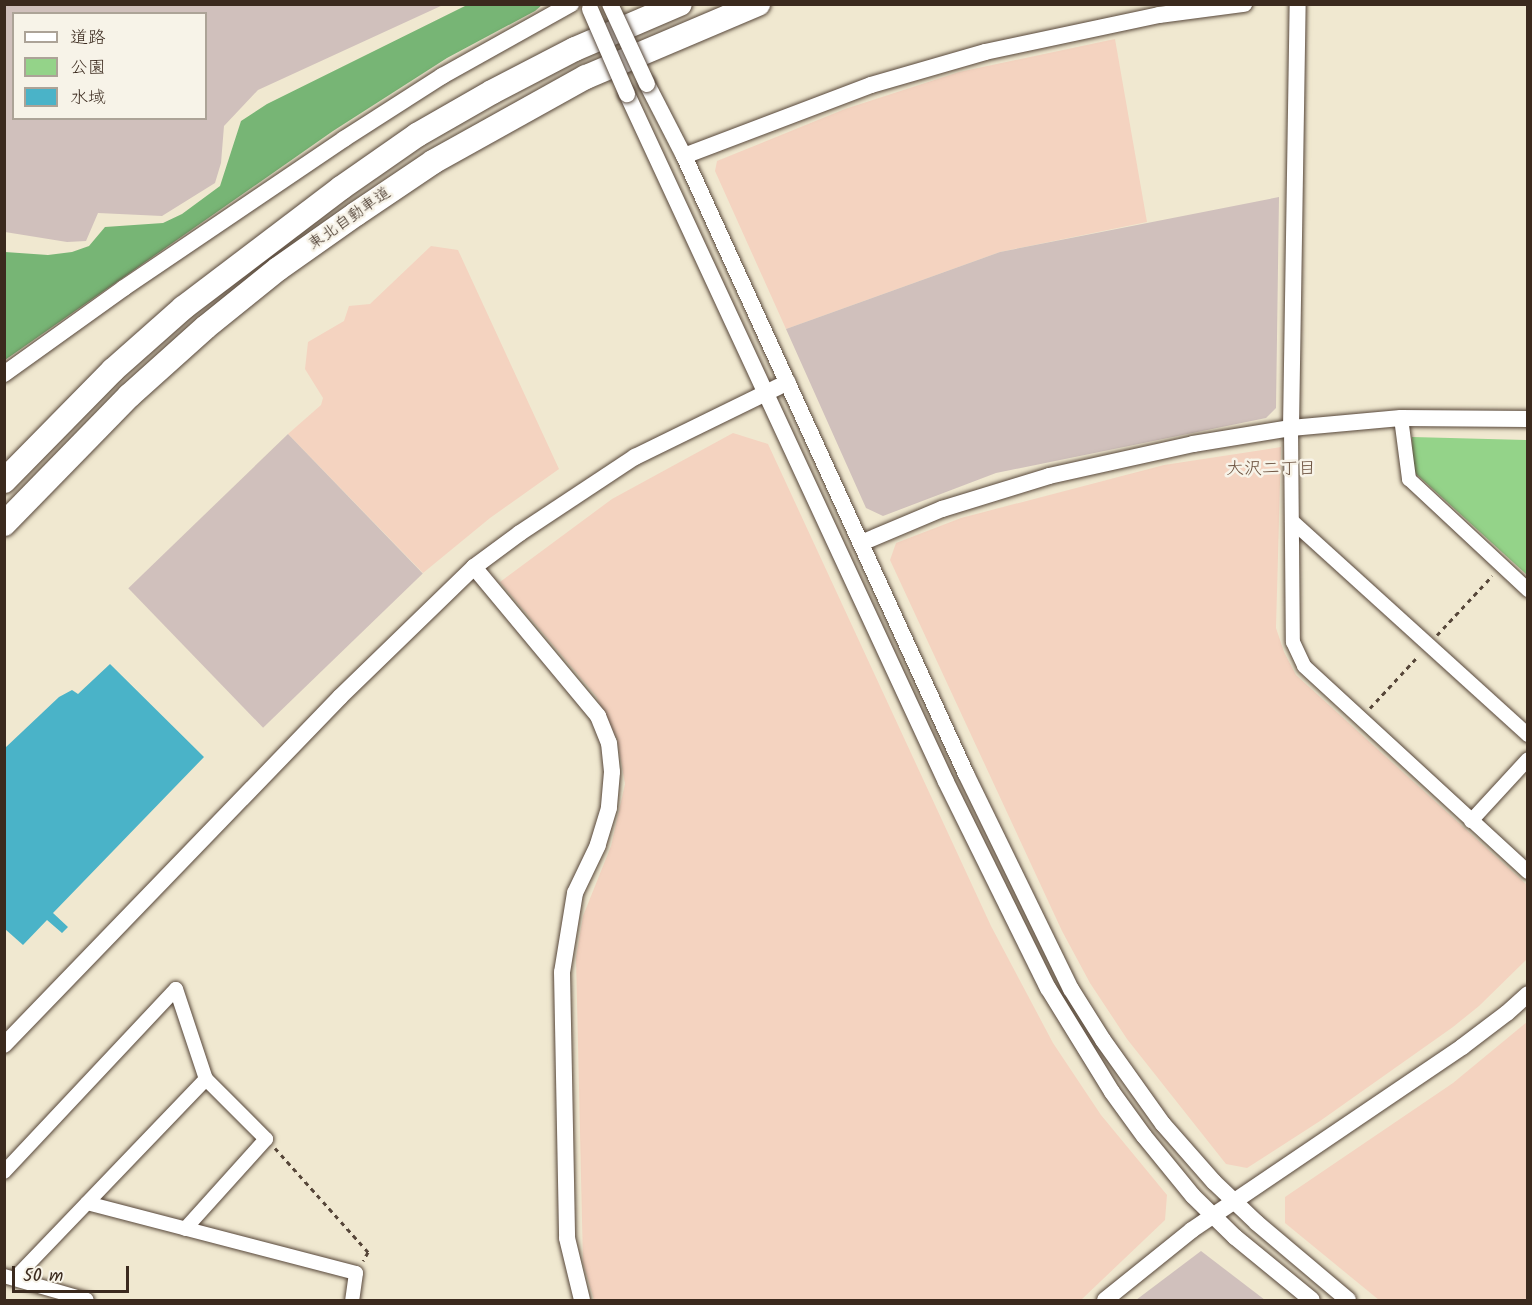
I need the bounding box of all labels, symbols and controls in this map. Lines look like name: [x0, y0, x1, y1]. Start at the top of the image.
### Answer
legend: [12, 12, 207, 120]
text: 道路: [70, 24, 106, 53]
text: 公園: [70, 54, 106, 83]
text: 水域: [70, 84, 106, 113]
street label: 東北自動車道: [305, 184, 395, 254]
district label: 大沢二丁目: [1226, 459, 1316, 481]
scale bar: [15, 1254, 132, 1292]
text: 50 m: [23, 1262, 63, 1291]

